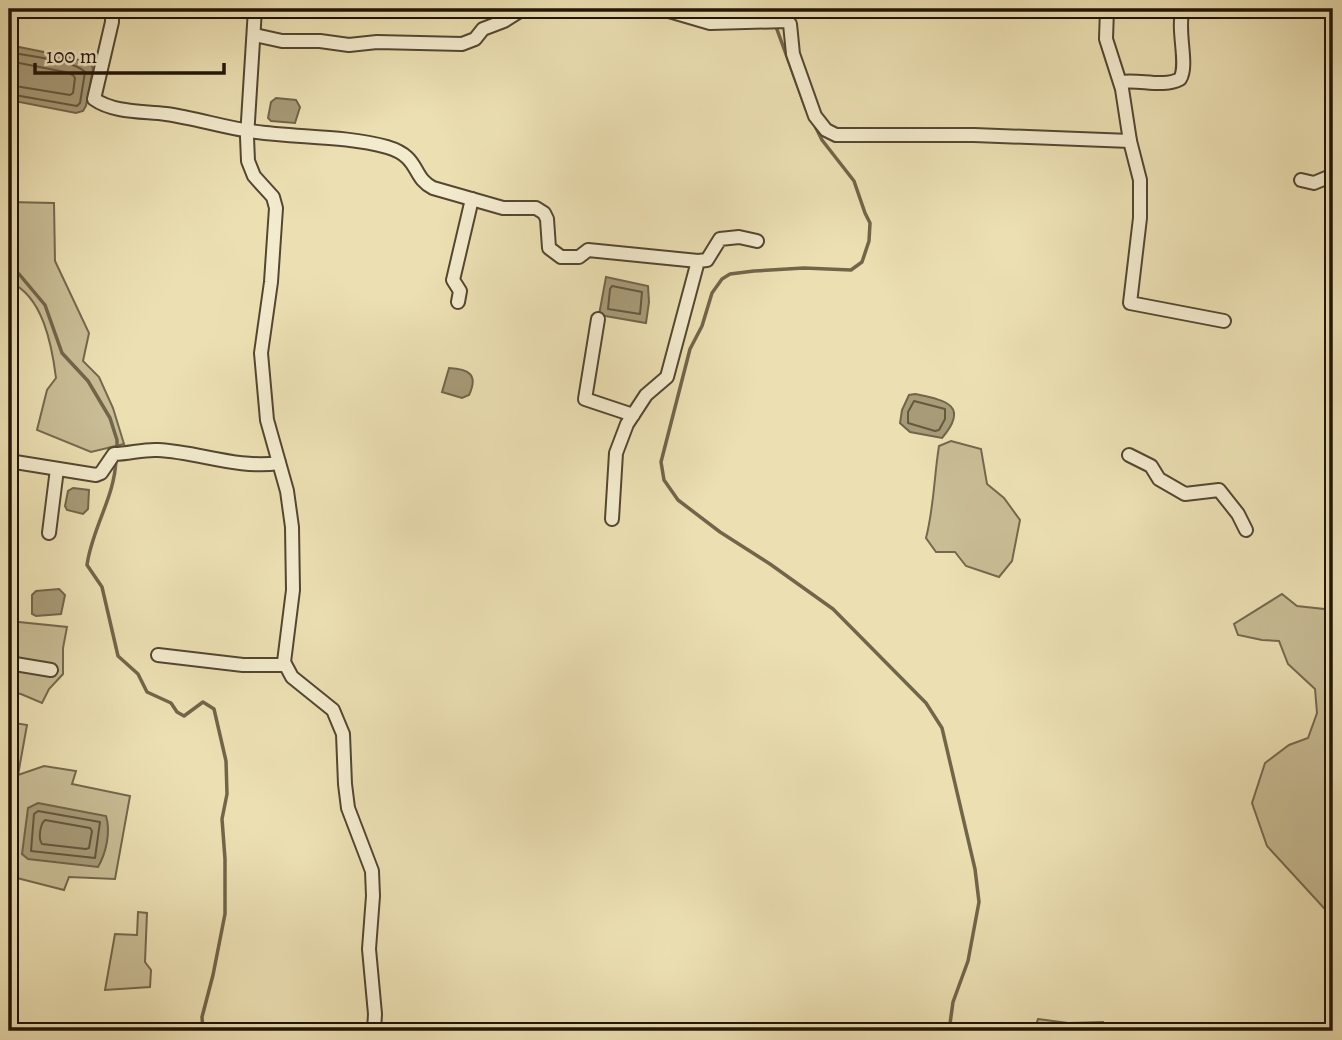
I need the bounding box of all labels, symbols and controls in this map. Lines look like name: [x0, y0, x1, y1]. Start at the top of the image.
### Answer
scale bar: [35, 32, 224, 76]
text: 100 m: [46, 42, 97, 70]

